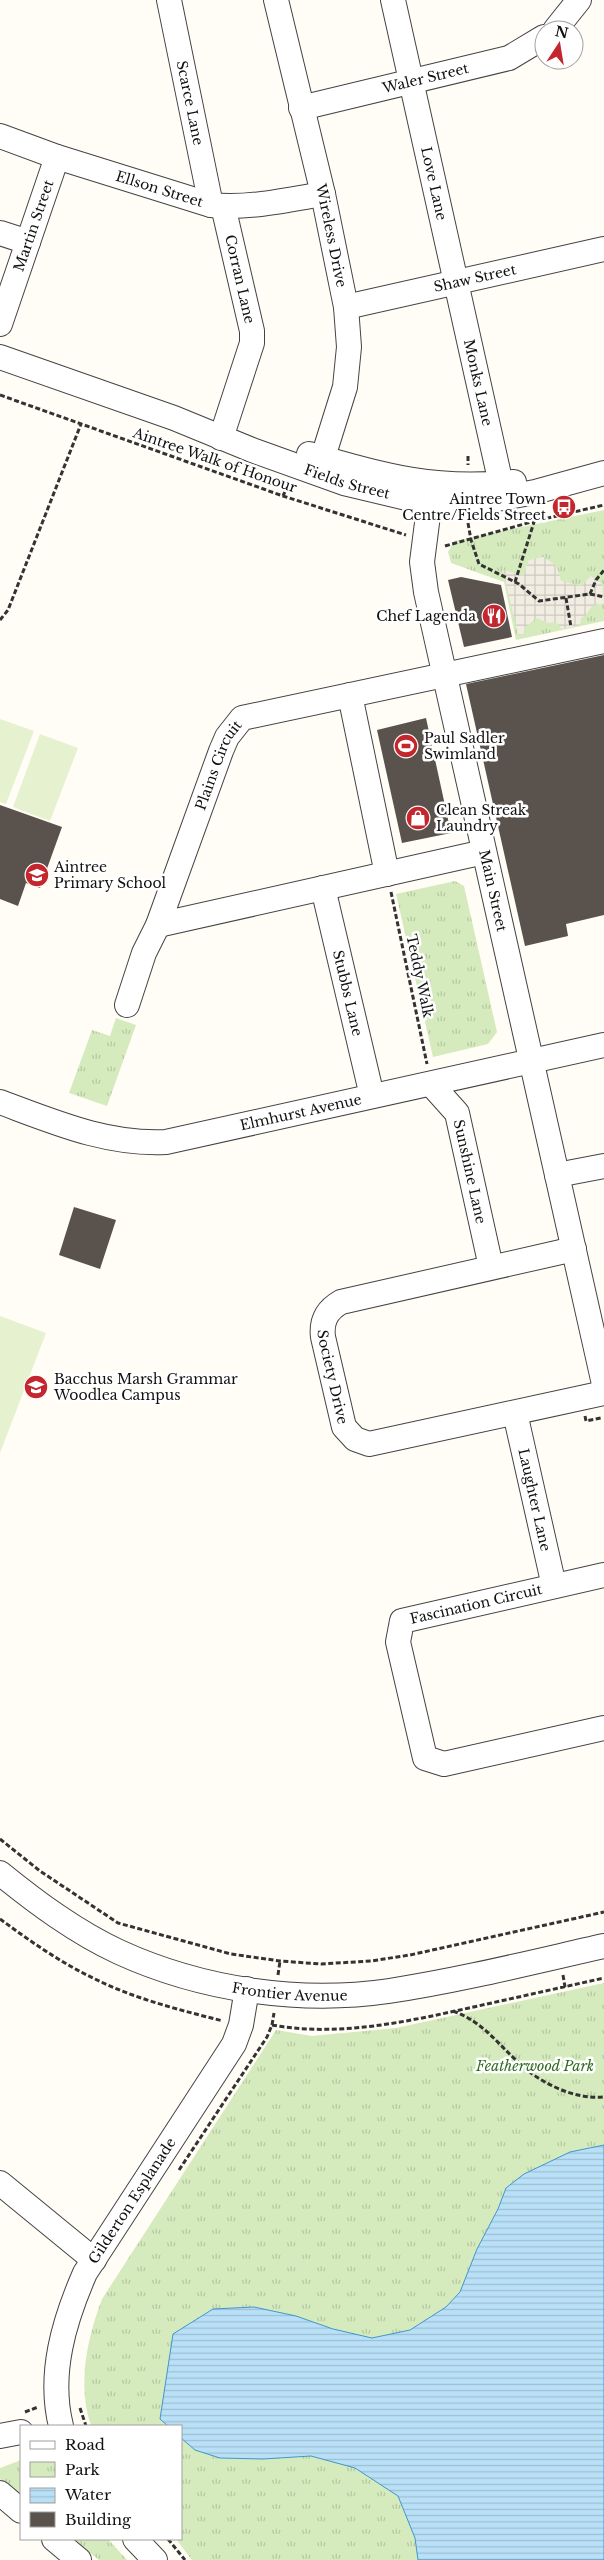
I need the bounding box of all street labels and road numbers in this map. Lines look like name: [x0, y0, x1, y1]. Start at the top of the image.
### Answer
street label: Scarce Lane: [173, 59, 208, 147]
street label: Waler Street: [380, 59, 471, 97]
street label: Love Lane: [417, 145, 451, 222]
street label: Ellson Street: [113, 167, 206, 211]
street label: Martin Street: [10, 177, 58, 274]
street label: Wireless Drive: [312, 181, 351, 289]
street label: Corran Lane: [221, 233, 259, 325]
street label: Shaw Street: [432, 260, 518, 296]
street label: Monks Lane: [460, 338, 497, 428]
street label: Aintree Walk of Honour: [130, 423, 300, 497]
street label: Fields Street: [302, 460, 392, 503]
street label: Plains Circuit: [191, 716, 246, 813]
street label: Main Street: [475, 848, 511, 934]
street label: Teddy Walk: [402, 933, 438, 1020]
street label: Stubbs Lane: [329, 948, 367, 1038]
street label: Elmhurst Avenue: [238, 1090, 363, 1134]
street label: Sunshine Lane: [450, 1118, 490, 1225]
street label: Society Drive: [313, 1329, 352, 1426]
street label: Laughter Lane: [514, 1447, 555, 1553]
street label: Fascination Circuit: [408, 1580, 544, 1628]
street label: Frontier Avenue: [231, 1979, 348, 2005]
street label: Gilderton Esplanade: [84, 2134, 180, 2267]

